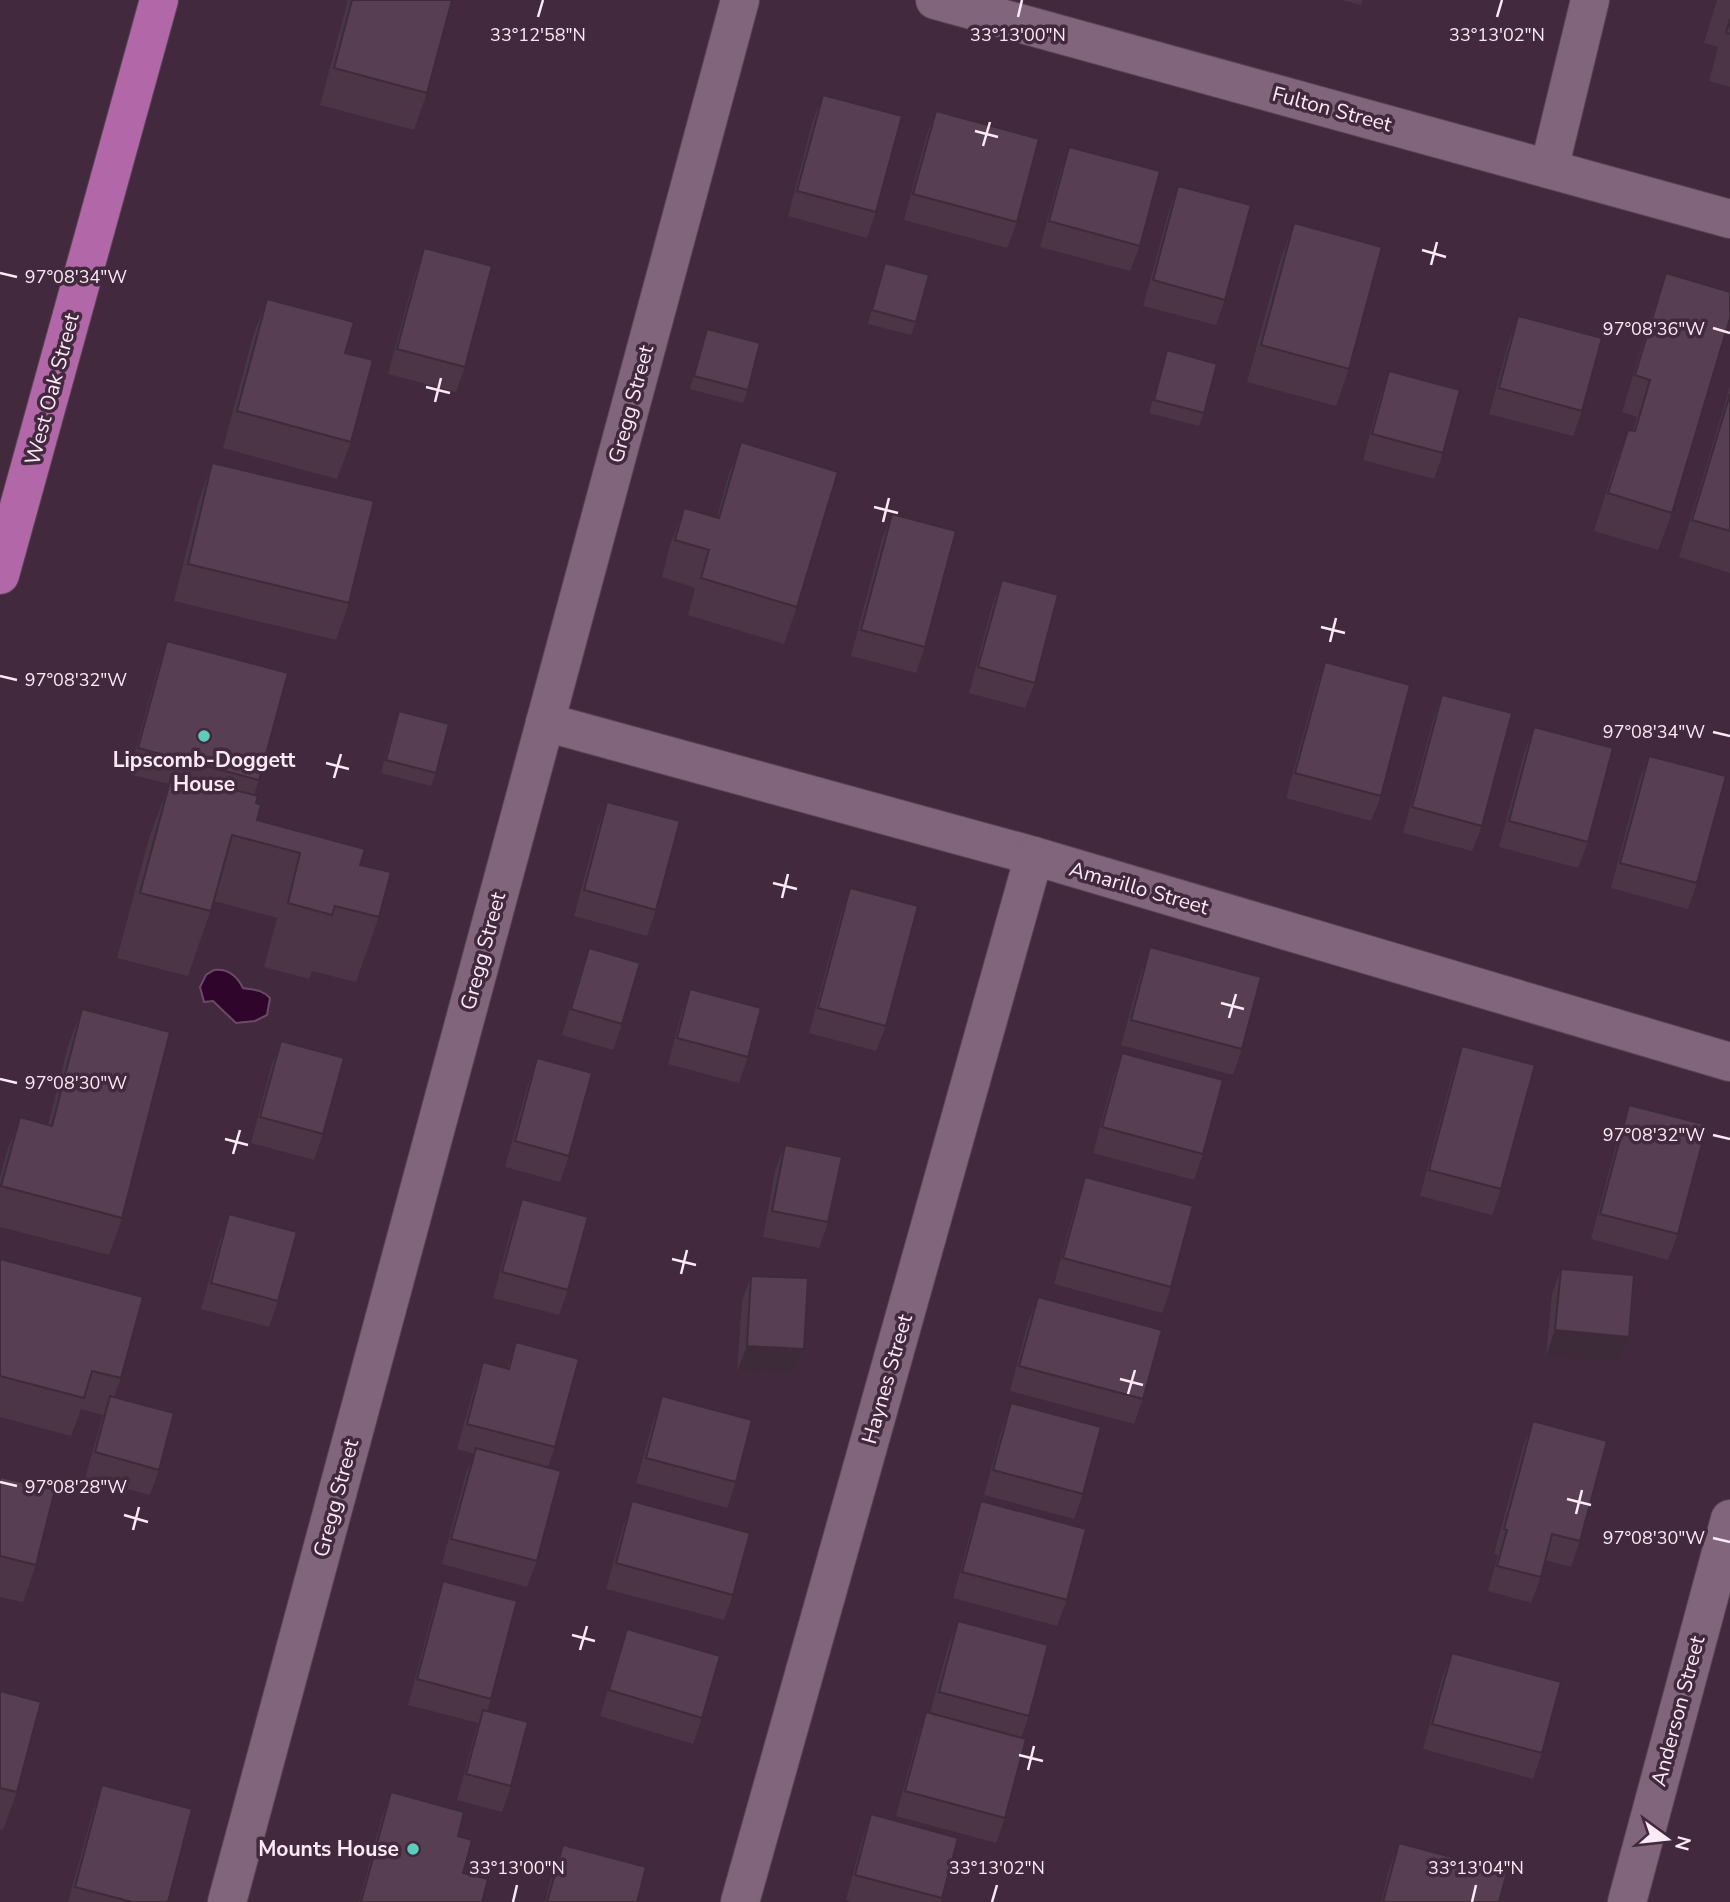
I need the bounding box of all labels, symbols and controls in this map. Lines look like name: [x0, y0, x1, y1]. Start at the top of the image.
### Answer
text: 33°12'58"N: [490, 23, 586, 47]
text: 33°13'00"N: [970, 23, 1066, 47]
text: 33°13'02"N: [1449, 23, 1545, 47]
street label: Fulton Street: [1269, 80, 1395, 139]
text: 97°08'34"W: [25, 265, 127, 289]
street label: West Oak Street: [18, 309, 86, 468]
text: 97°08'36"W: [1603, 317, 1705, 341]
street label: Gregg Street: [602, 341, 660, 466]
text: 97°08'32"W: [25, 668, 127, 692]
text: 97°08'34"W: [1603, 720, 1705, 744]
marker: Lipscomb-Doggett House: [196, 728, 212, 744]
place label: Lipscomb-Doggett House: [113, 746, 296, 798]
street label: Amarillo Street: [1066, 855, 1212, 921]
street label: Gregg Street: [454, 888, 512, 1013]
text: 97°08'30"W: [25, 1071, 127, 1095]
text: 97°08'32"W: [1603, 1123, 1705, 1147]
street label: Haynes Street: [855, 1310, 919, 1447]
street label: Gregg Street: [307, 1435, 365, 1560]
text: 97°08'28"W: [25, 1475, 127, 1499]
text: 97°08'30"W: [1603, 1526, 1705, 1550]
street label: Anderson Street: [1644, 1632, 1712, 1789]
north arrow: [1632, 1804, 1702, 1874]
text: N: [1668, 1833, 1697, 1853]
place label: Mounts House: [258, 1835, 399, 1863]
marker: Mounts House: [405, 1841, 421, 1857]
text: 33°13'00"N: [469, 1856, 565, 1880]
text: 33°13'02"N: [949, 1856, 1045, 1880]
text: 33°13'04"N: [1428, 1856, 1524, 1880]

